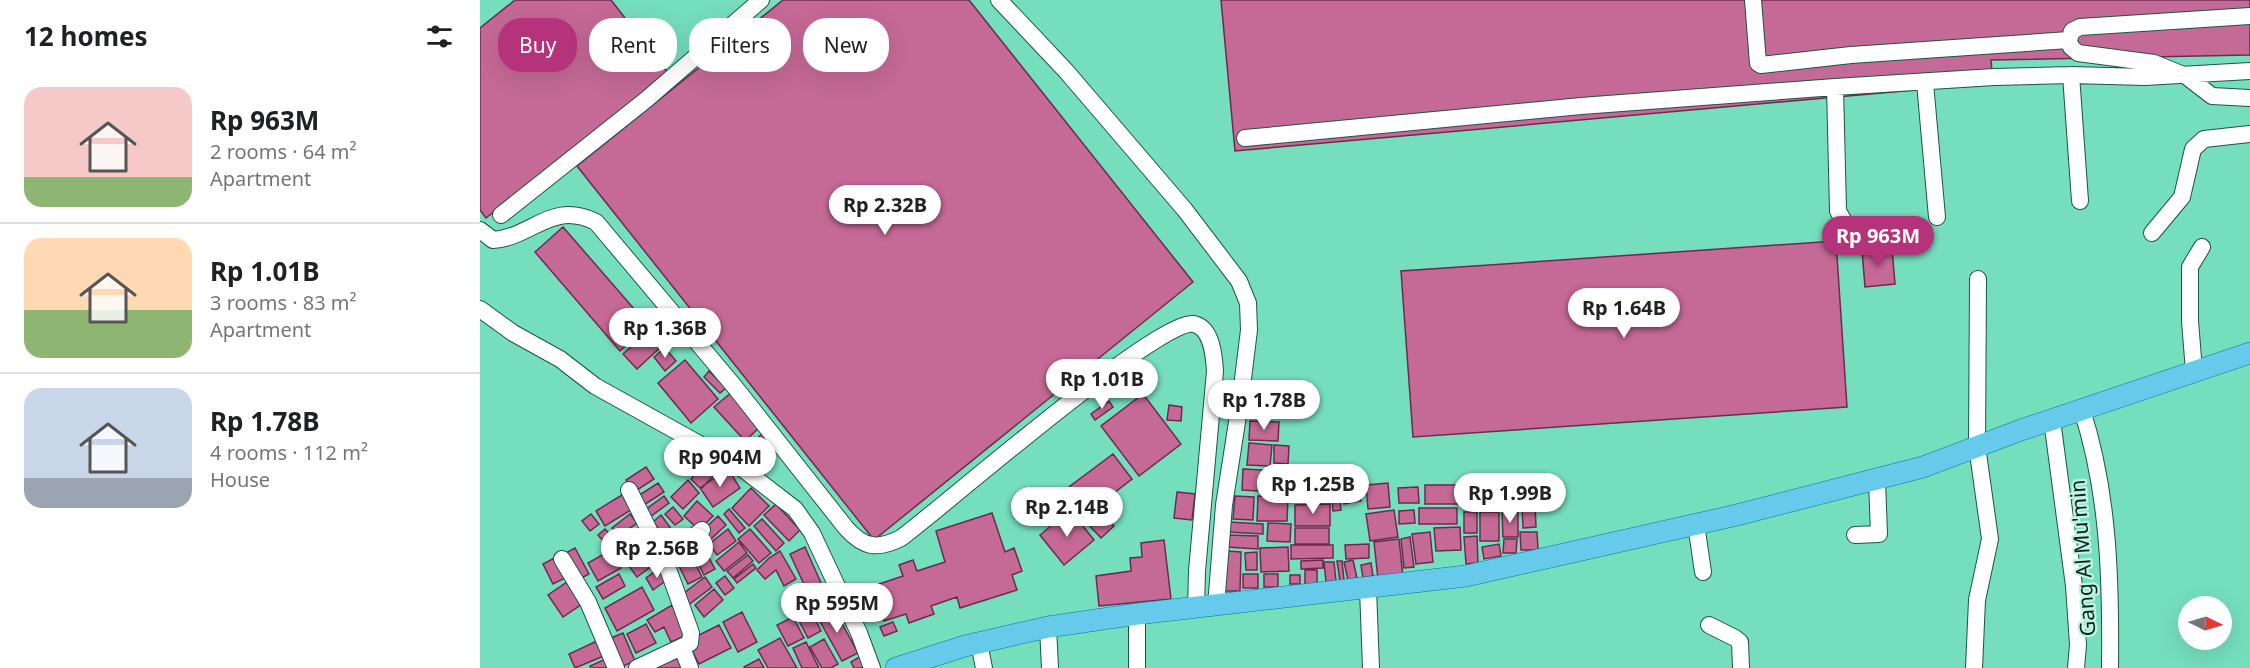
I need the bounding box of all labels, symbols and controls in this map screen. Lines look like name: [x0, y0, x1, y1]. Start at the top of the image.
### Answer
text: 12 homes: [24, 18, 148, 54]
chip: Buy: [498, 18, 577, 72]
chip: Rent: [589, 18, 677, 72]
chip: Filters: [689, 18, 791, 72]
chip: New: [803, 18, 889, 72]
icon: filters: [423, 20, 456, 53]
text: Rp 963M: [210, 102, 319, 138]
icon: home: [72, 111, 144, 183]
text: 2 rooms · 64 m²: [210, 138, 357, 165]
text: Apartment: [210, 165, 311, 192]
pin: Rp 2.32B: [823, 185, 947, 236]
text: Rp 2.32B: [843, 191, 927, 218]
pin: Rp 963M: [1823, 216, 1933, 267]
text: Rp 963M: [1836, 222, 1920, 249]
text: Rp 1.01B: [210, 253, 319, 289]
icon: home: [72, 262, 144, 334]
pin: Rp 1.64B: [1562, 288, 1686, 339]
text: 3 rooms · 83 m²: [210, 289, 357, 316]
text: Rp 1.64B: [1582, 294, 1666, 321]
pin: Rp 1.36B: [603, 308, 727, 359]
text: Rp 1.36B: [623, 314, 707, 341]
text: Apartment: [210, 316, 311, 343]
pin: Rp 1.01B: [1040, 359, 1164, 410]
text: Rp 1.01B: [1060, 365, 1144, 392]
pin: Rp 1.78B: [1202, 380, 1326, 431]
text: Rp 1.78B: [1222, 386, 1306, 413]
text: Rp 1.78B: [210, 403, 319, 439]
icon: home: [72, 412, 144, 484]
pin: Rp 904M: [665, 437, 775, 488]
text: 4 rooms · 112 m²: [210, 439, 368, 466]
text: Rp 904M: [678, 443, 762, 470]
pin: Rp 1.25B: [1251, 464, 1375, 515]
text: House: [210, 466, 270, 493]
text: Rp 1.25B: [1271, 470, 1355, 497]
pin: Rp 1.99B: [1448, 473, 1572, 524]
text: Rp 1.99B: [1468, 479, 1552, 506]
street label: Gang Al Mu'min: [2063, 479, 2101, 637]
pin: Rp 2.14B: [1005, 487, 1129, 538]
text: Rp 2.14B: [1025, 493, 1109, 520]
pin: Rp 2.56B: [595, 528, 719, 579]
text: Rp 2.56B: [615, 534, 699, 561]
pin: Rp 595M: [782, 583, 892, 634]
text: Rp 595M: [795, 589, 879, 616]
north arrow: [2178, 596, 2232, 650]
map controls: [2178, 596, 2232, 650]

